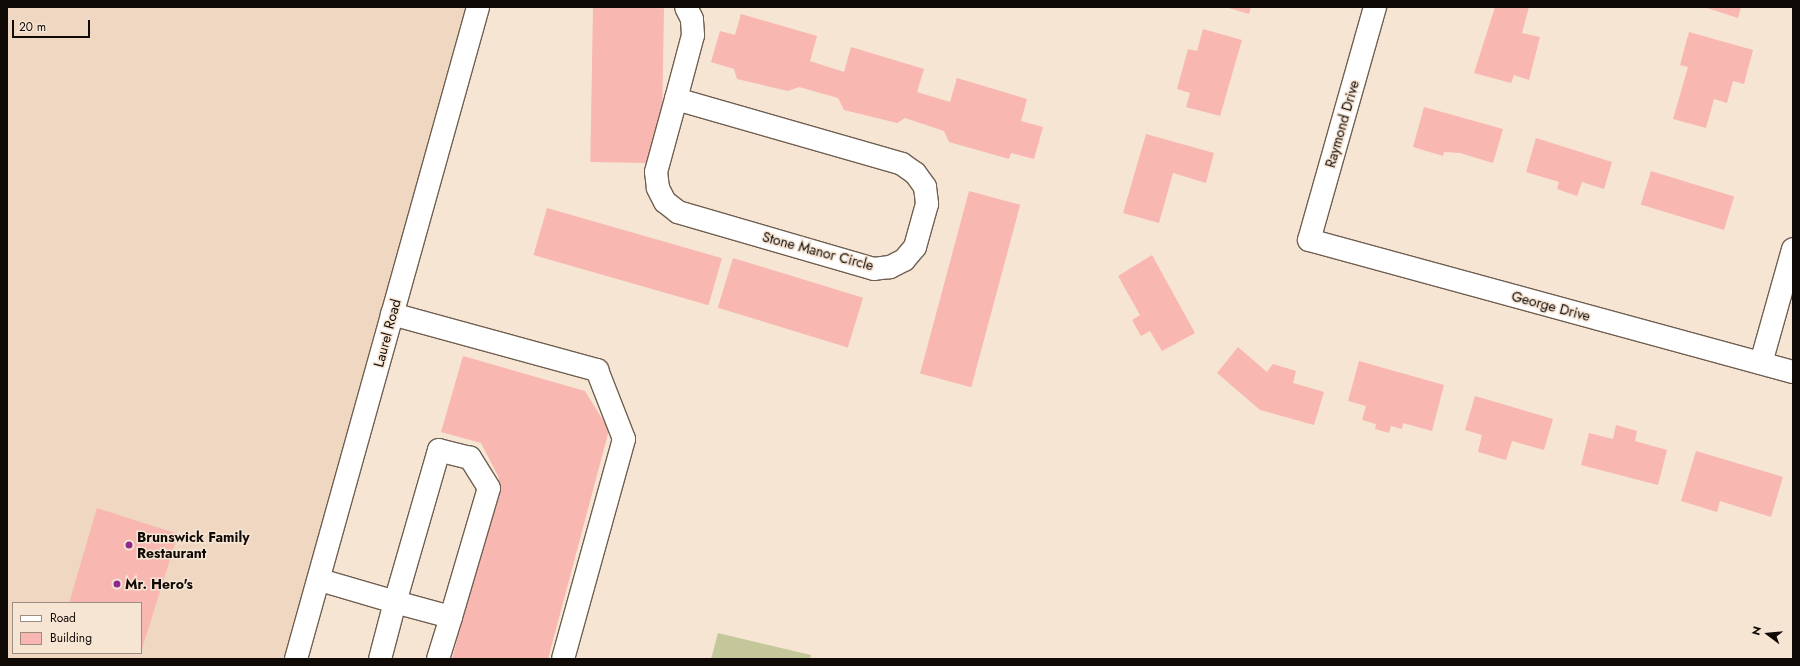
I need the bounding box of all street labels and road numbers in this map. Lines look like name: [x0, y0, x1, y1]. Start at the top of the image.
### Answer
street label: Raymond Drive: [1322, 78, 1362, 170]
street label: Stone Manor Circle: [761, 228, 875, 274]
street label: George Drive: [1510, 287, 1592, 325]
street label: Laurel Road: [370, 297, 404, 369]

